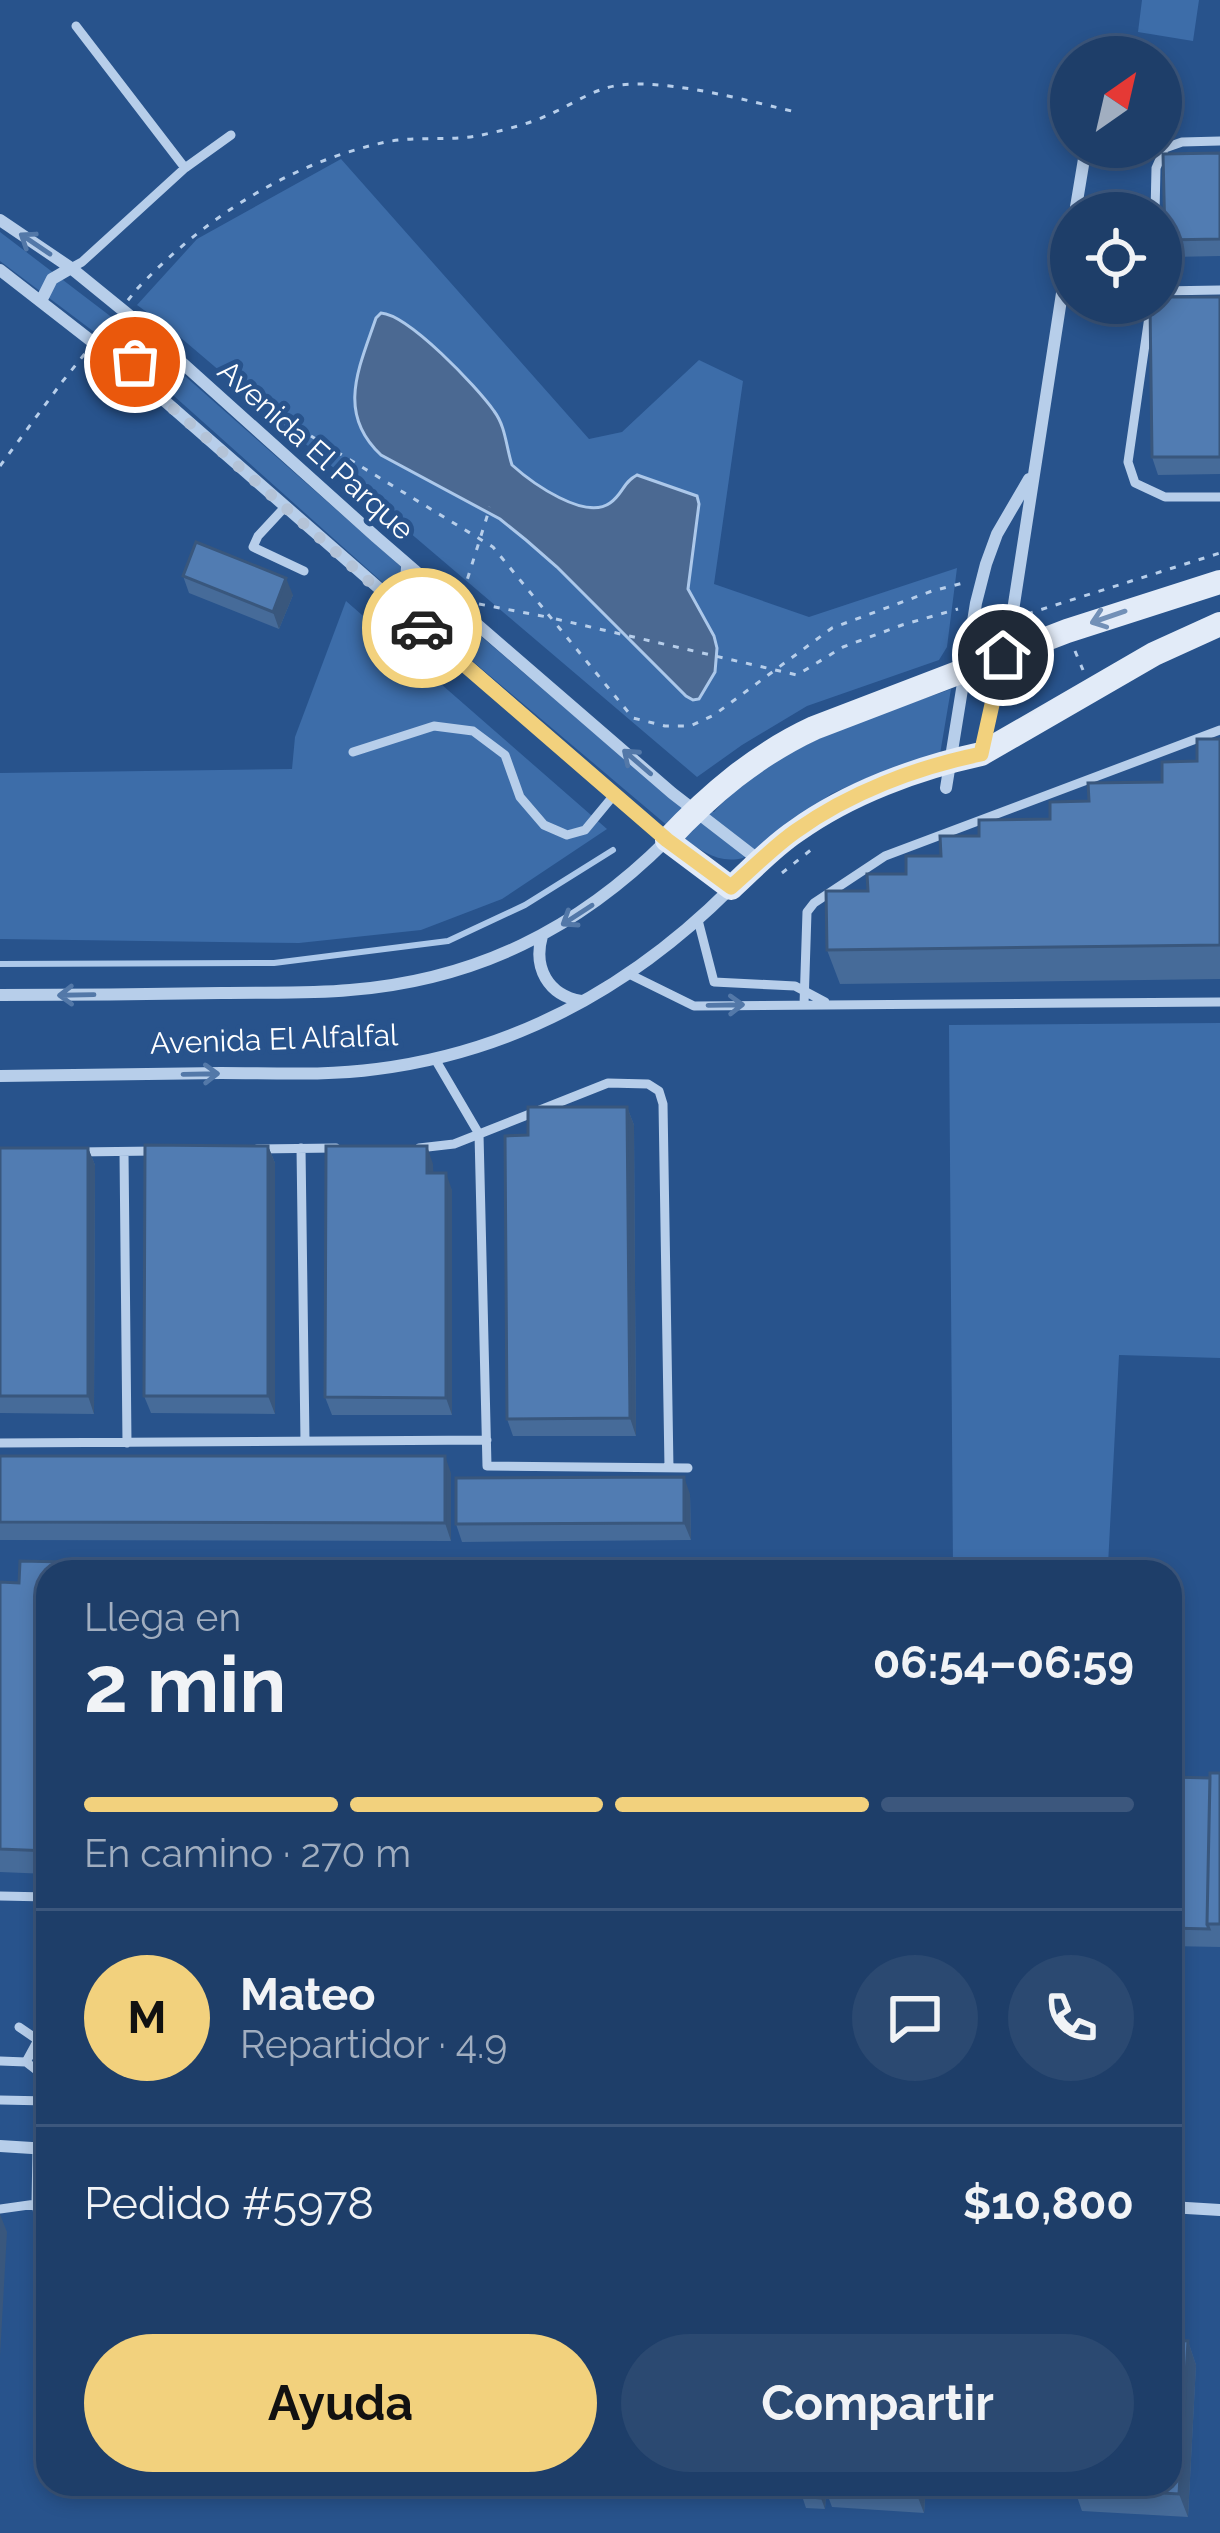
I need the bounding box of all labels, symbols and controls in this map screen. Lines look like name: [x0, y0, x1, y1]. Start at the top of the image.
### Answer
north arrow: [1050, 36, 1182, 168]
map controls: [1050, 36, 1182, 324]
button: locate: [1050, 192, 1182, 324]
one-way arrow: [19, 232, 53, 257]
pin: [84, 311, 186, 413]
icon: bag: [102, 329, 168, 395]
street label: Avenida El Parque: [211, 353, 421, 547]
courier: [362, 568, 482, 688]
icon: car: [389, 595, 455, 661]
pin: [952, 604, 1054, 706]
one-way arrow: [1090, 608, 1127, 629]
icon: home: [970, 622, 1036, 688]
one-way arrow: [622, 749, 652, 776]
one-way arrow: [561, 902, 595, 927]
one-way arrow: [57, 983, 96, 1006]
one-way arrow: [706, 994, 745, 1017]
street label: Avenida El Alfalfal: [149, 1017, 400, 1061]
one-way arrow: [181, 1062, 220, 1085]
text: Llega en: [84, 1594, 241, 1640]
text: 06:54–06:59: [873, 1636, 1134, 1689]
text: 2 min: [84, 1639, 286, 1730]
text: En camino · 270 m: [84, 1830, 411, 1876]
button: chat: [852, 1955, 978, 2081]
button: phone: [1008, 1955, 1134, 2081]
text: Mateo: [240, 1968, 375, 2021]
text: M: [128, 1991, 166, 2044]
text: Repartidor · 4.9: [240, 2021, 507, 2067]
text: Pedido #5978: [84, 2177, 374, 2230]
text: $10,800: [963, 2177, 1134, 2230]
button: Ayuda: [84, 2334, 597, 2472]
button: Compartir: [621, 2334, 1134, 2472]

